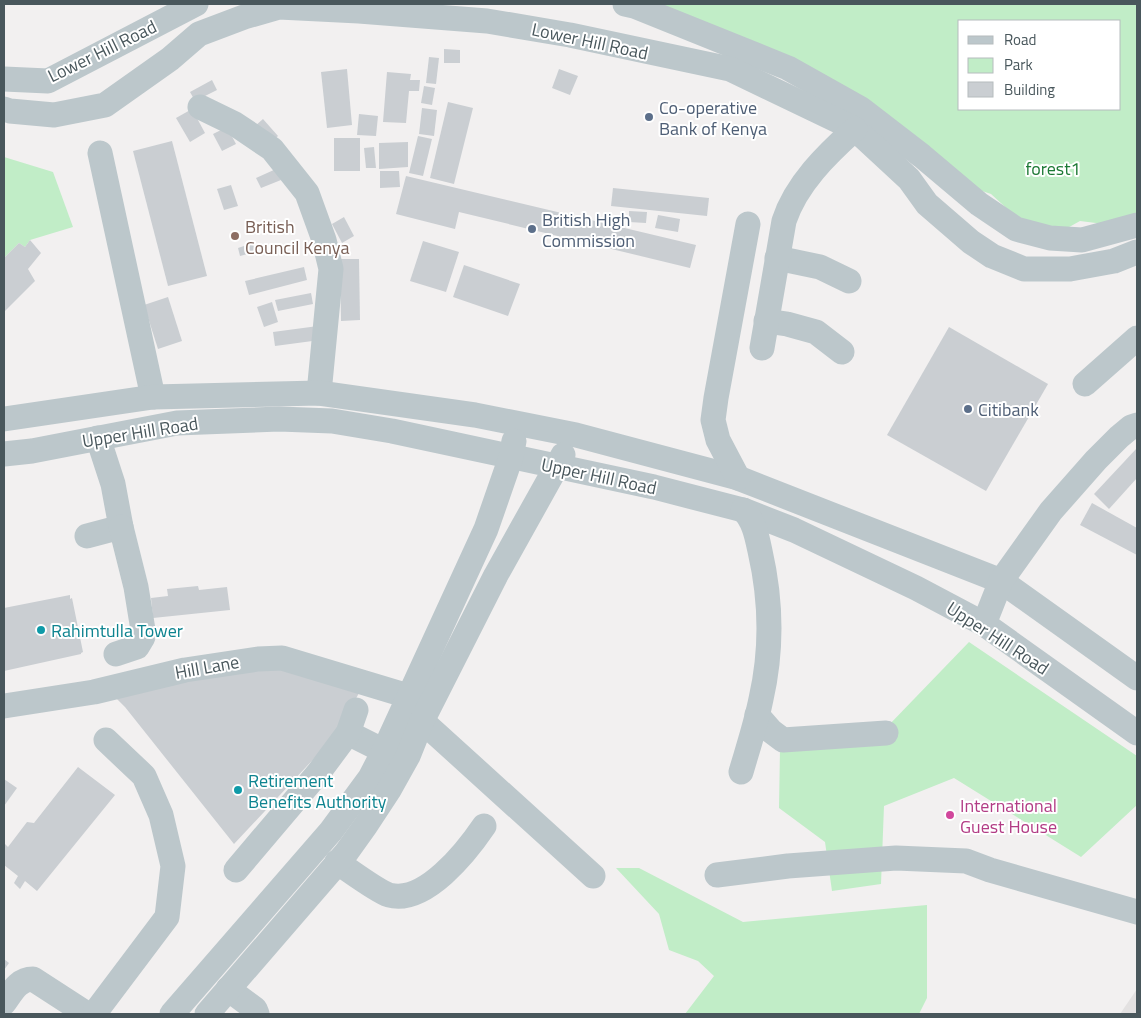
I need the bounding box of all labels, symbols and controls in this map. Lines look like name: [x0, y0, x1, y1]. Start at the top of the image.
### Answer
street label: Lower Hill Road: [43, 13, 161, 89]
street label: Lower Hill Road: [529, 16, 651, 66]
legend: [958, 20, 1121, 110]
text: Road: [1004, 28, 1036, 51]
text: Park: [1004, 53, 1033, 76]
text: Building: [1004, 78, 1055, 101]
place label: Co-operative Bank of Kenya: [659, 94, 767, 142]
marker: Co-operative Bank of Kenya: [643, 111, 655, 123]
park label: forest1: [1025, 155, 1081, 182]
place label: British High Commission: [542, 206, 635, 254]
place label: British Council Kenya: [245, 213, 349, 261]
marker: British High Commission: [526, 223, 538, 235]
marker: British Council Kenya: [229, 230, 241, 242]
place label: Citibank: [978, 396, 1039, 423]
marker: Citibank: [962, 403, 974, 415]
street label: Upper Hill Road: [80, 410, 200, 454]
street label: Upper Hill Road: [539, 451, 659, 501]
street label: Upper Hill Road: [942, 595, 1054, 681]
place label: Rahimtulla Tower: [51, 617, 183, 644]
marker: Rahimtulla Tower: [35, 624, 47, 636]
street label: Hill Lane: [173, 648, 241, 686]
place label: Retirement Benefits Authority: [248, 767, 387, 815]
marker: Retirement Benefits Authority: [232, 784, 244, 796]
place label: International Guest House: [960, 792, 1057, 840]
marker: International Guest House: [944, 809, 956, 821]

